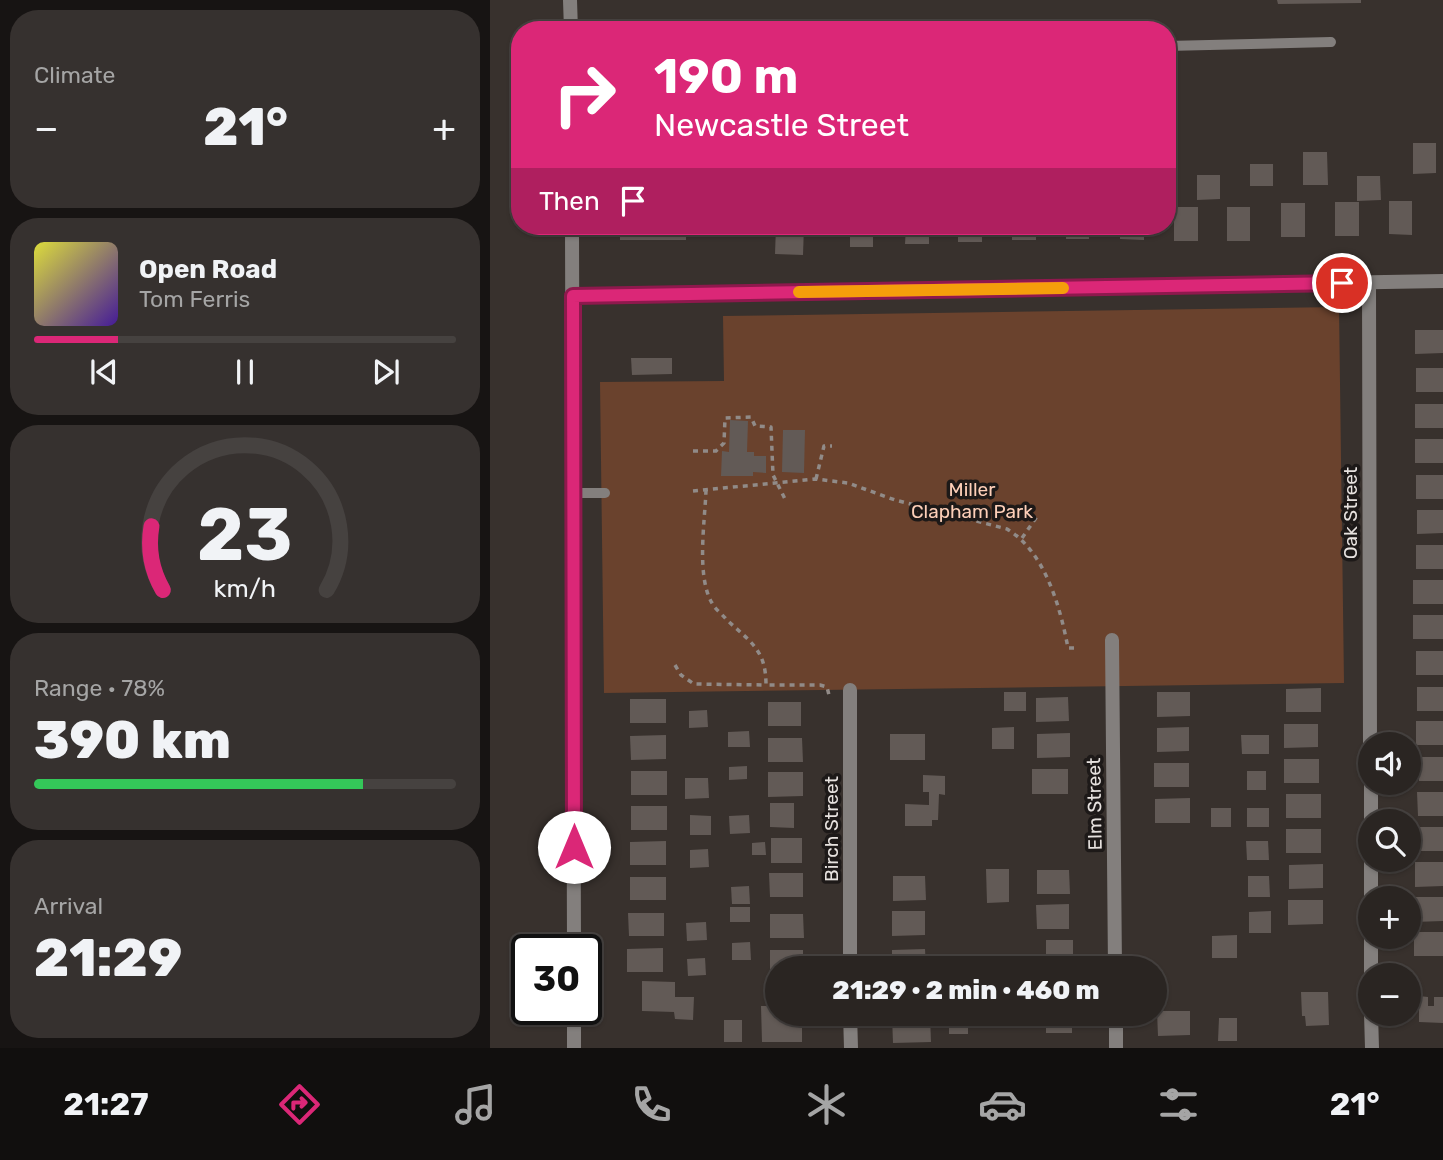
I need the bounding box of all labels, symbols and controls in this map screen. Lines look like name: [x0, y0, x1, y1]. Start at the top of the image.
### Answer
text: 190 m: [654, 47, 798, 105]
icon: right: [539, 49, 630, 140]
text: Climate: [34, 61, 115, 89]
text: 21°: [203, 96, 288, 158]
text: −: [34, 105, 59, 151]
text: +: [432, 105, 456, 151]
text: Newcastle Street: [654, 106, 909, 144]
icon: arrive: [614, 182, 652, 220]
text: Then: [539, 186, 600, 217]
pin: [1312, 253, 1372, 313]
text: Open Road: [139, 254, 277, 285]
icon: arrive: [1323, 264, 1361, 302]
text: Tom Ferris: [139, 285, 250, 313]
icon: previous: [85, 353, 123, 391]
icon: pause: [226, 353, 264, 391]
icon: next: [367, 353, 405, 391]
street label: Oak Street: [1339, 466, 1362, 559]
park label: Miller Clapham Park: [911, 478, 1033, 523]
text: 23: [197, 492, 293, 578]
text: km/h: [214, 574, 276, 603]
text: Range · 78%: [34, 674, 165, 702]
text: 390 km: [34, 709, 231, 771]
map controls: [1358, 732, 1421, 1026]
button: sound: [1358, 732, 1421, 795]
street label: Elm Street: [1082, 757, 1107, 850]
street label: Birch Street: [820, 775, 843, 882]
button: search: [1358, 809, 1421, 872]
position arrow: [537, 810, 611, 884]
button: +: [1358, 886, 1421, 949]
text: Arrival: [34, 892, 103, 920]
text: 21:29: [34, 927, 182, 989]
speed limit sign: 30: [511, 934, 602, 1025]
button: −: [1358, 963, 1421, 1026]
text: 21:29 · 2 min · 460 m: [832, 975, 1100, 1006]
icon: directions: [275, 1080, 324, 1129]
icon: music: [451, 1080, 500, 1129]
icon: phone: [627, 1080, 676, 1129]
icon: climate: [802, 1080, 851, 1129]
icon: car: [978, 1080, 1027, 1129]
icon: filters: [1154, 1080, 1203, 1129]
text: 21:27: [63, 1085, 149, 1123]
text: 21°: [1330, 1085, 1380, 1123]

